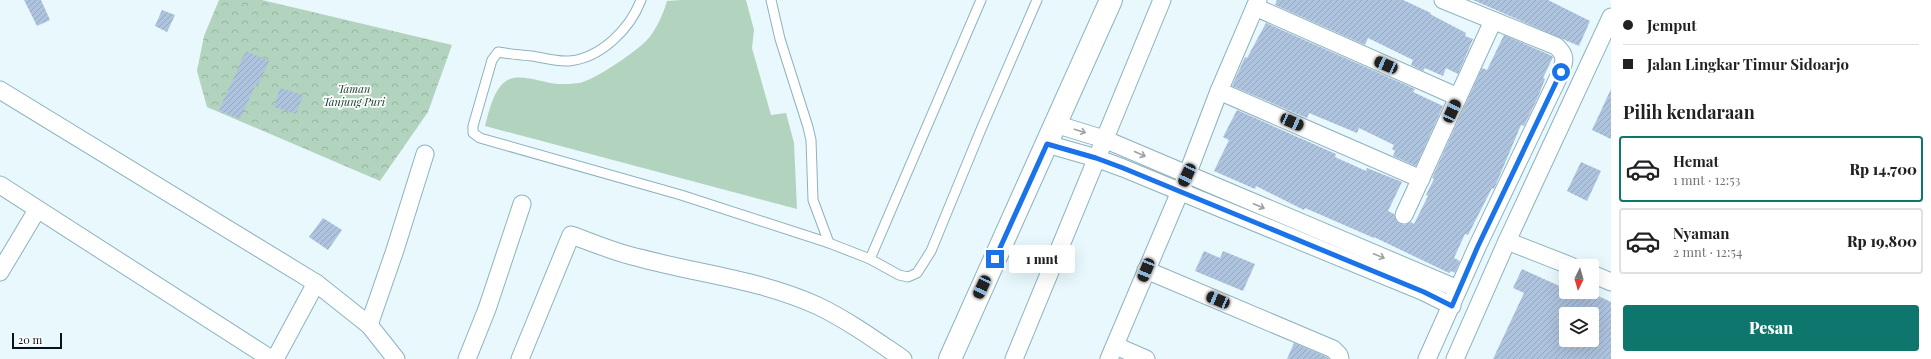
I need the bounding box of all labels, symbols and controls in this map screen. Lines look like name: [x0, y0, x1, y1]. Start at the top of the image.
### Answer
text: Jemput: [1647, 15, 1697, 35]
text: Jalan Lingkar Timur Sidoarjo: [1647, 54, 1849, 74]
car: [1373, 55, 1399, 75]
route start: [1552, 63, 1570, 81]
park label: Taman Tanjung Puri: [323, 81, 386, 109]
car: [1441, 98, 1463, 124]
text: Pilih kendaraan: [1623, 100, 1755, 124]
car: [1279, 112, 1305, 132]
one-way arrow: [1073, 128, 1086, 135]
one-way arrow: [1134, 151, 1146, 158]
icon: car: [1625, 151, 1661, 187]
text: Hemat: [1673, 151, 1719, 171]
text: Rp 14,700: [1849, 159, 1917, 179]
car: [1176, 162, 1198, 188]
text: 1 mnt · 12:53: [1673, 171, 1740, 188]
one-way arrow: [1253, 202, 1265, 210]
icon: car: [1625, 223, 1661, 259]
text: Nyaman: [1673, 223, 1730, 243]
text: Rp 19,800: [1847, 231, 1917, 251]
text: 2 mnt · 12:54: [1673, 243, 1742, 260]
callout: 1 mnt: [1009, 245, 1075, 273]
route end: [986, 250, 1004, 268]
text: 1 mnt: [1026, 250, 1058, 267]
one-way arrow: [1373, 252, 1385, 260]
car: [1136, 257, 1156, 283]
north arrow: [1559, 259, 1599, 299]
map controls: [1559, 259, 1599, 347]
car: [971, 274, 993, 300]
car: [1205, 290, 1231, 310]
button: Pesan: [1623, 305, 1919, 351]
button: layers: [1559, 307, 1599, 347]
scale bar: [12, 331, 62, 350]
text: 20 m: [18, 332, 42, 347]

